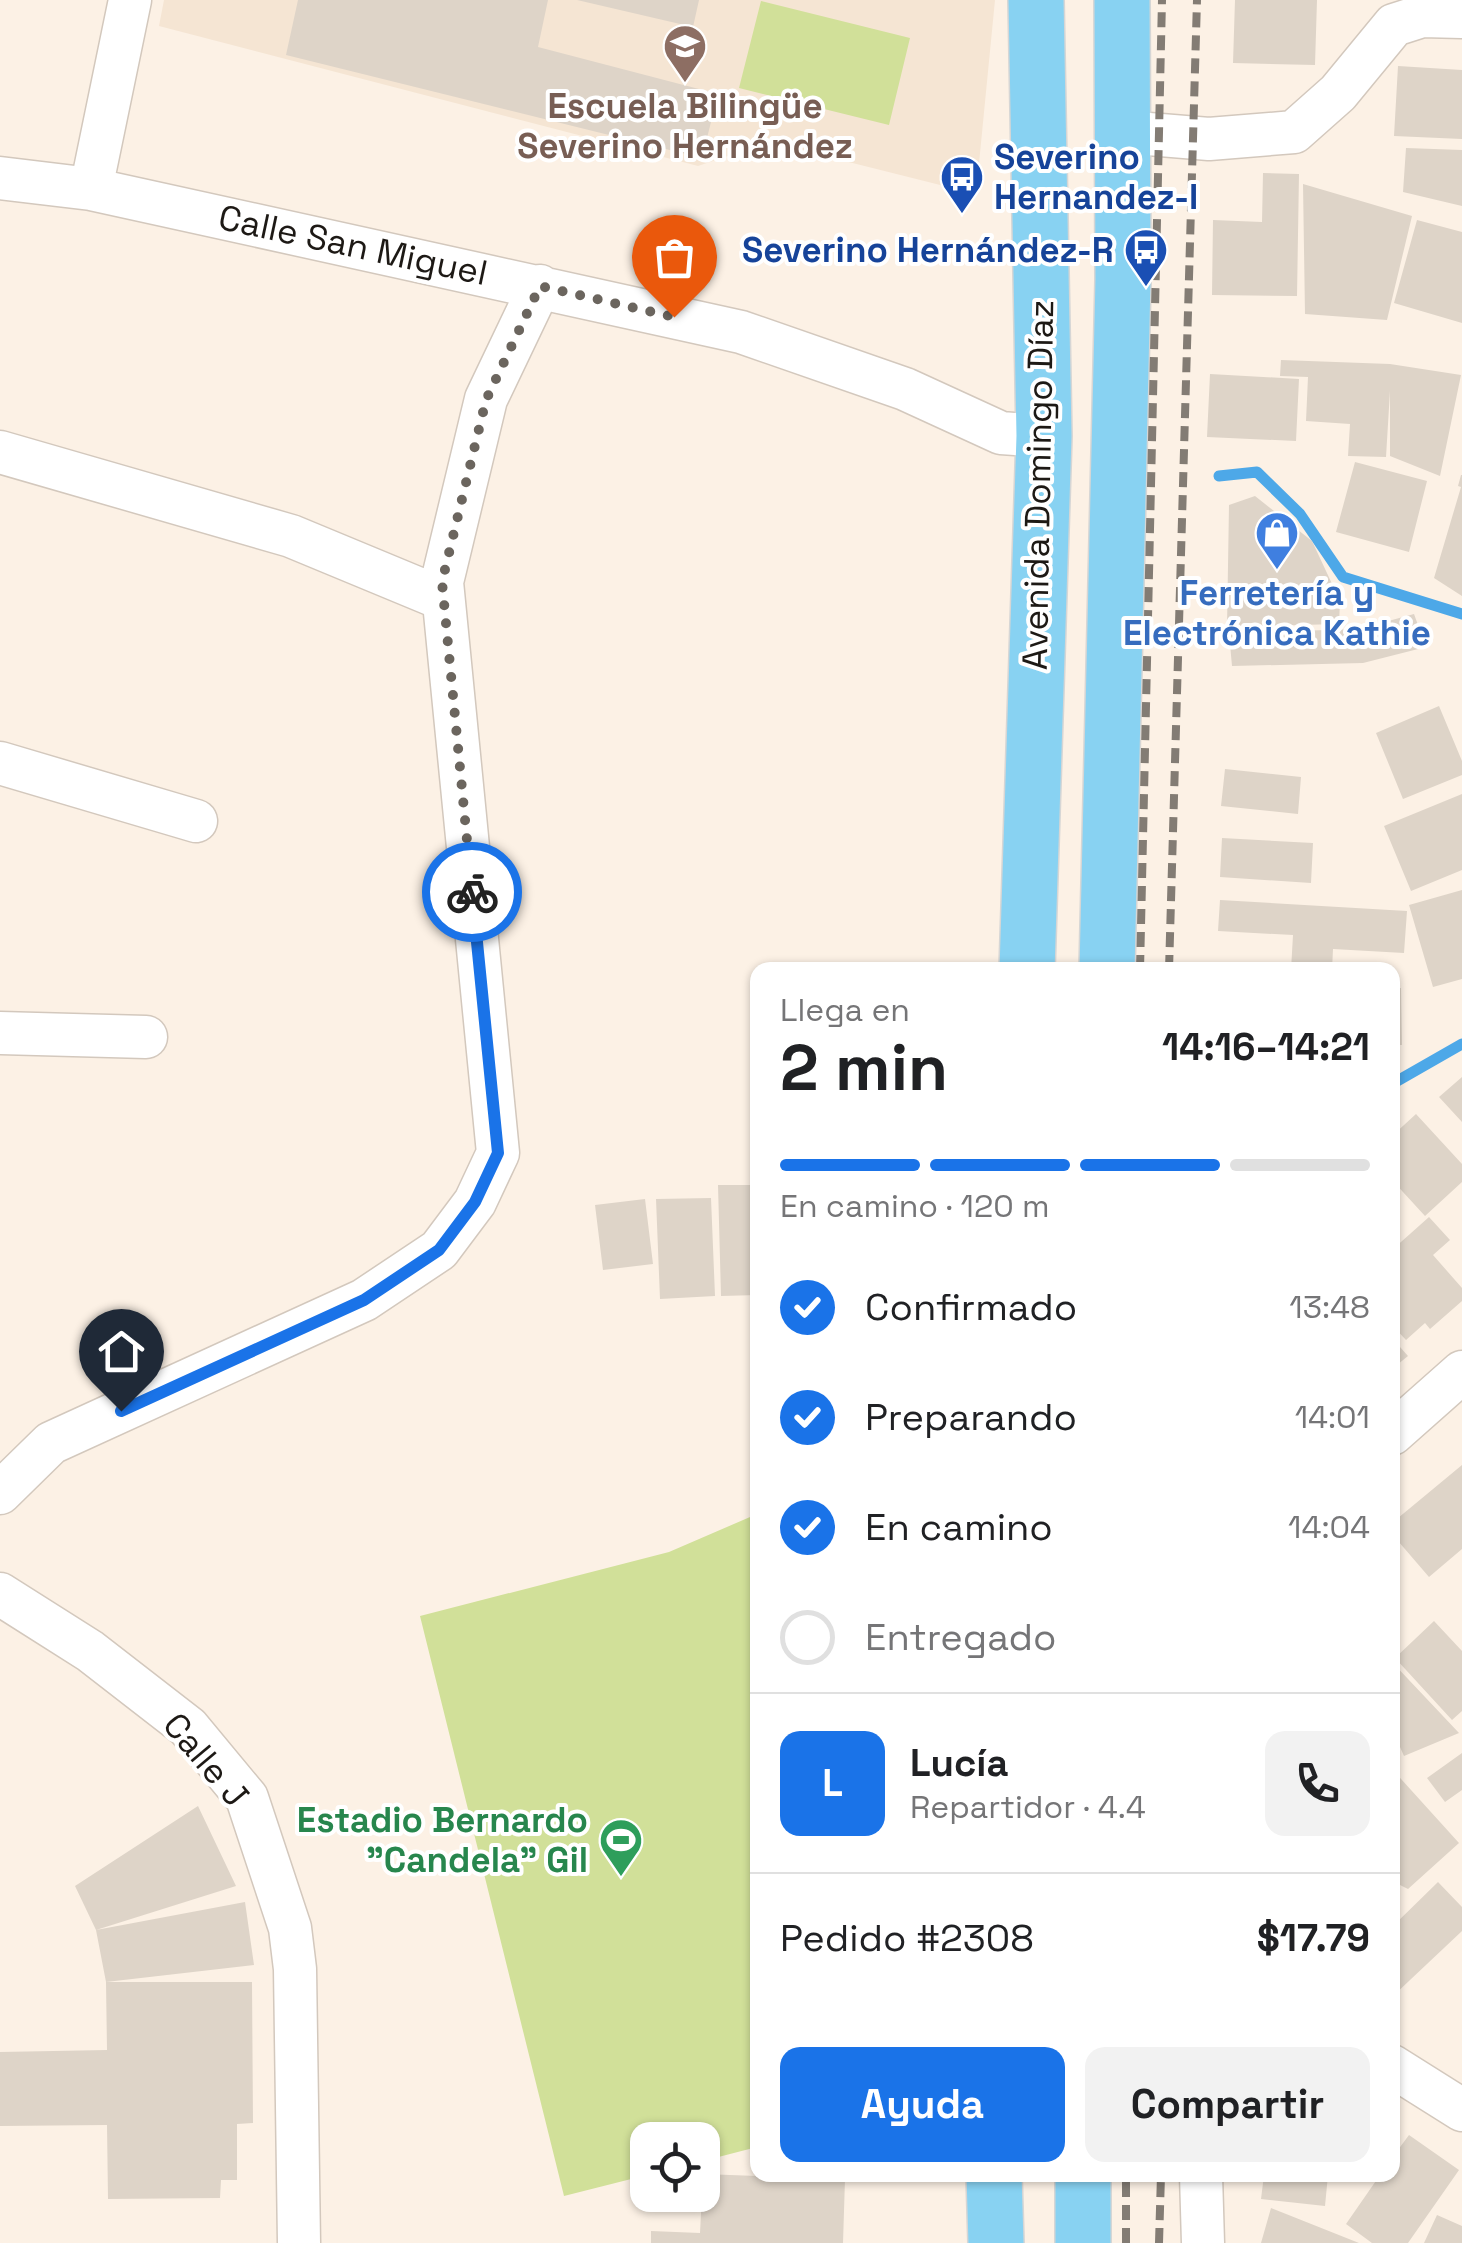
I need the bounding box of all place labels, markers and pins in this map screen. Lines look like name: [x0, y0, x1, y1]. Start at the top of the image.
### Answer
school or university icon: Escuela Bilingüe Severino Hernández: [662, 23, 708, 84]
place label: Escuela Bilingüe Severino Hernández: [517, 84, 853, 168]
place label: Severino Hernandez-I: [994, 135, 1198, 219]
bus stop icon: Severino Hernandez-I: [939, 154, 985, 215]
pin: [632, 215, 717, 318]
bus stop icon: Severino Hernández-R: [1123, 227, 1169, 288]
place label: Severino Hernández-R: [742, 228, 1114, 272]
shop icon: Ferretería y Electrónica Kathie: [1254, 510, 1300, 571]
place label: Ferretería y Electrónica Kathie: [1123, 571, 1431, 655]
pin: [79, 1309, 164, 1412]
place label: Estadio Bernardo "Candela" Gil: [297, 1798, 588, 1882]
sports icon: Estadio Bernardo "Candela" Gil: [598, 1817, 644, 1878]

